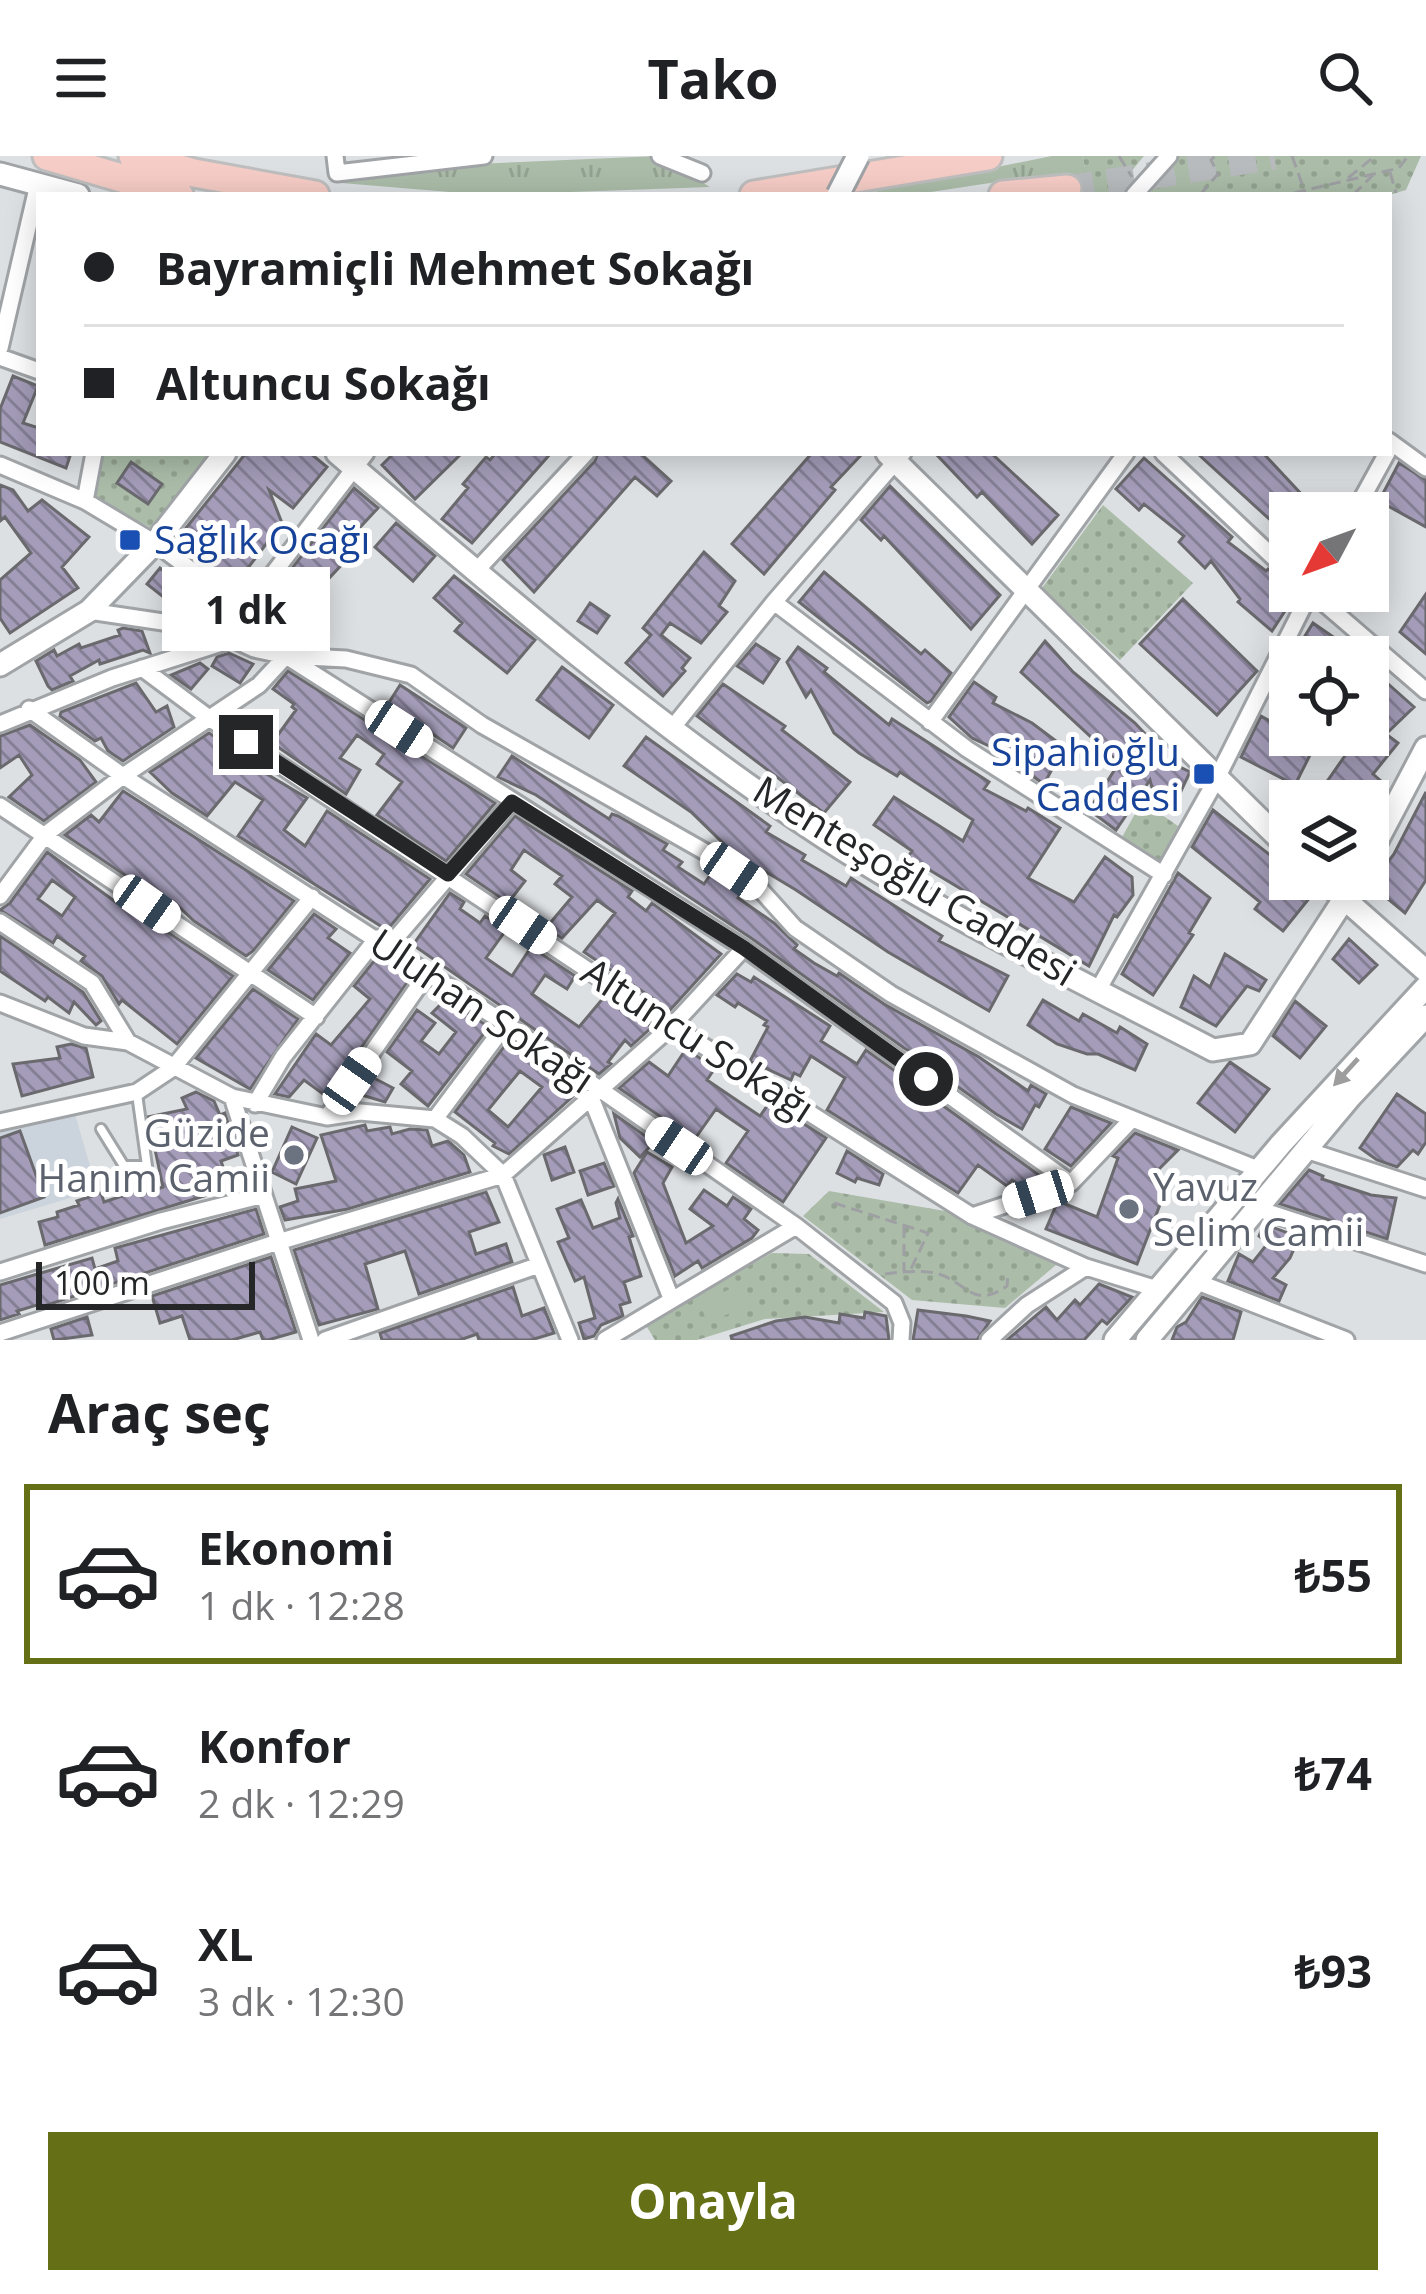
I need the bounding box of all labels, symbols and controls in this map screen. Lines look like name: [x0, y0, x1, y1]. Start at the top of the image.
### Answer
text: Tako: [648, 41, 778, 115]
icon: menu: [48, 45, 114, 111]
icon: search: [1312, 45, 1378, 111]
text: Bayramiçli Mehmet Sokağı: [156, 237, 754, 298]
text: Altuncu Sokağı: [156, 352, 491, 413]
north arrow: [1269, 492, 1389, 612]
map controls: [1269, 492, 1389, 900]
place label: Sağlık Ocağı: [154, 512, 370, 565]
marker: Sağlık Ocağı: [117, 527, 143, 553]
callout: 1 dk: [162, 568, 330, 652]
text: 1 dk: [205, 582, 287, 635]
button: locate: [1269, 636, 1389, 756]
car: [359, 694, 439, 764]
route end: [219, 715, 273, 769]
place label: Sipahioğlu Caddesi: [991, 724, 1180, 822]
marker: Sipahioğlu Caddesi: [1191, 761, 1217, 787]
street label: Menteşoğlu Caddesi: [744, 762, 1087, 997]
button: layers: [1269, 780, 1389, 900]
car: [694, 836, 774, 906]
car: [107, 869, 187, 939]
car: [483, 890, 563, 960]
street label: Uluhan Sokağı: [360, 915, 605, 1104]
street label: Altuncu Sokağı: [572, 944, 825, 1134]
car: [317, 1041, 387, 1121]
route start: [899, 1052, 953, 1106]
one-way arrow: [1333, 1057, 1360, 1086]
place label: Güzide Hanım Camii: [38, 1105, 270, 1203]
car: [639, 1111, 719, 1181]
marker: Güzide Hanım Camii: [281, 1142, 307, 1168]
place label: Yavuz Selim Camii: [1153, 1159, 1364, 1257]
car: [998, 1166, 1078, 1222]
marker: Yavuz Selim Camii: [1116, 1196, 1142, 1222]
scale bar: [36, 1256, 255, 1309]
text: 100 m: [54, 1260, 150, 1305]
text: Araç seç: [48, 1375, 271, 1449]
text: Ekonomi: [198, 1517, 394, 1578]
icon: car: [54, 1520, 162, 1628]
text: ₺55: [1295, 1544, 1372, 1605]
text: 1 dk · 12:28: [198, 1578, 405, 1631]
text: Konfor: [198, 1715, 351, 1776]
icon: car: [54, 1718, 162, 1826]
text: ₺74: [1295, 1742, 1372, 1803]
text: 2 dk · 12:29: [198, 1776, 405, 1829]
text: XL: [198, 1913, 253, 1974]
icon: car: [54, 1916, 162, 2024]
text: ₺93: [1295, 1940, 1372, 2001]
text: 3 dk · 12:30: [198, 1974, 405, 2027]
button: Onayla: [48, 2132, 1378, 2270]

